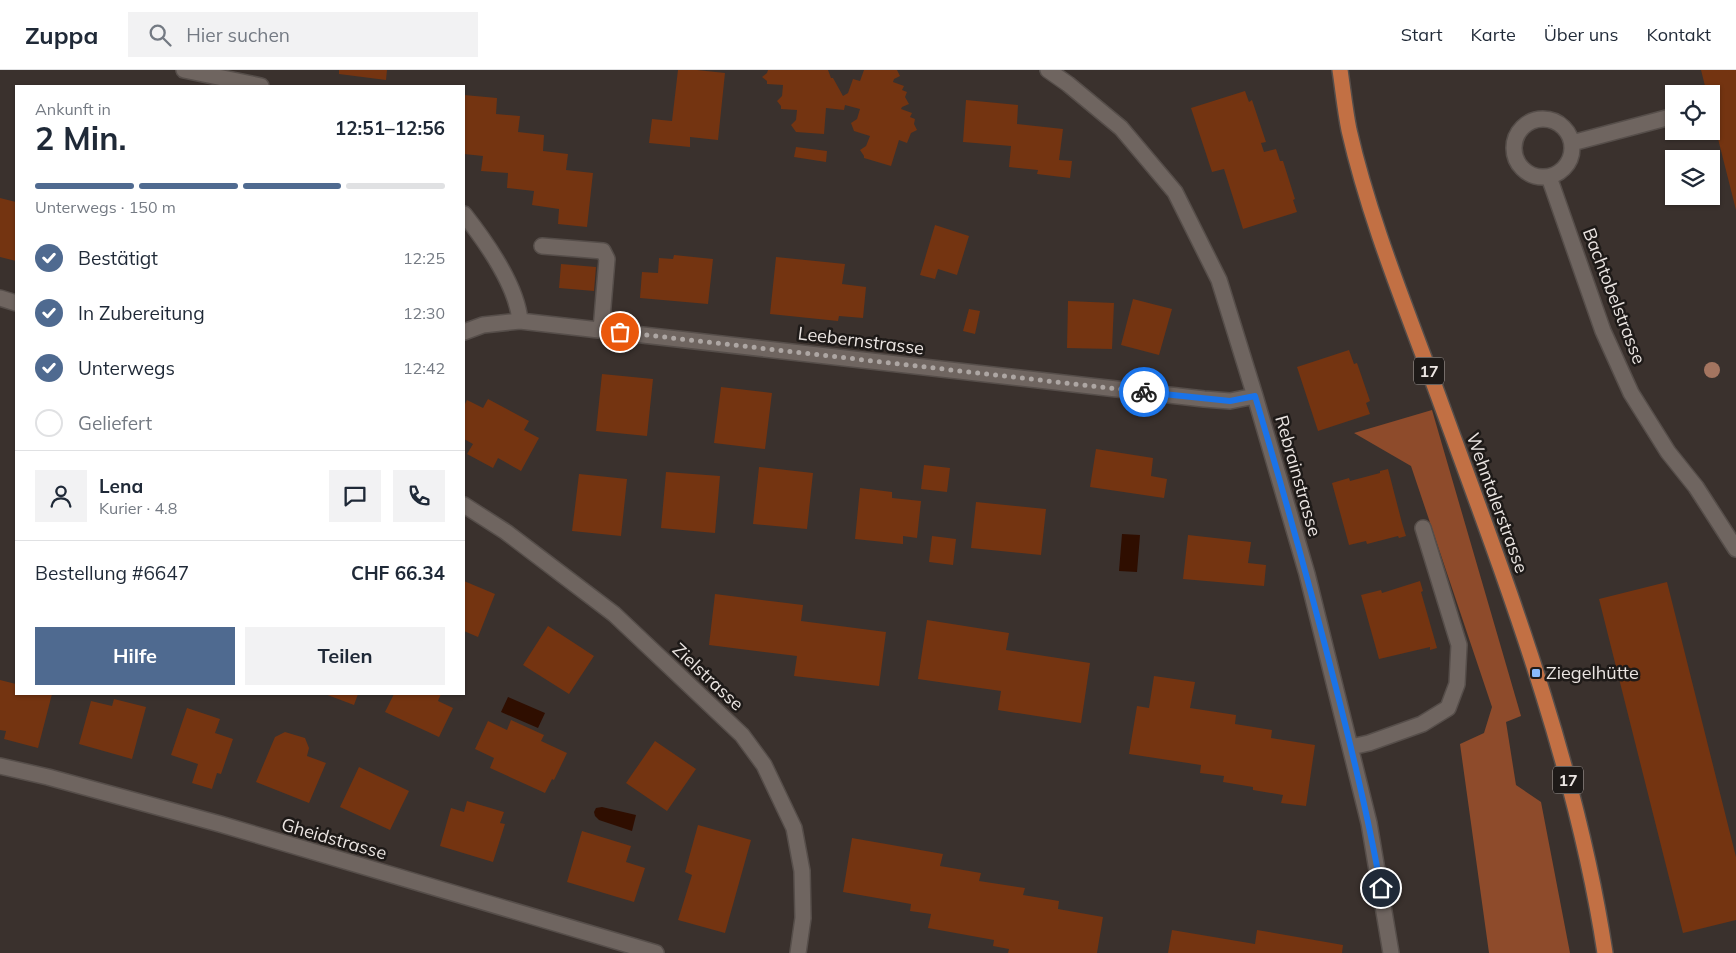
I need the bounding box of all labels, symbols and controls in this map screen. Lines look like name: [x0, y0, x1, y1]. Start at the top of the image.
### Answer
search box: [128, 12, 478, 57]
text: Zuppa: [25, 20, 98, 50]
icon: search: [146, 21, 174, 49]
text: Hier suchen: [186, 23, 290, 47]
text: Start: [1401, 23, 1442, 46]
text: Karte: [1470, 23, 1516, 46]
text: Über uns: [1544, 23, 1619, 46]
text: Kontakt: [1647, 23, 1711, 46]
map controls: [1665, 85, 1720, 205]
button: locate: [1665, 85, 1720, 140]
text: Ankunft in: [35, 99, 111, 119]
text: 12:51–12:56: [335, 116, 445, 140]
text: 2 Min.: [35, 118, 126, 158]
button: layers: [1665, 150, 1720, 205]
text: Unterwegs · 150 m: [35, 197, 176, 217]
street label: Bachtobelstrasse: [1578, 225, 1651, 367]
icon: check: [35, 244, 63, 272]
text: Bestätigt: [78, 246, 158, 270]
text: 12:25: [403, 248, 445, 268]
icon: check: [35, 299, 63, 327]
text: In Zubereitung: [78, 301, 205, 325]
text: 12:30: [403, 303, 445, 323]
pin: [599, 311, 641, 353]
icon: bag: [606, 318, 634, 346]
street label: Leebernstrasse: [797, 321, 925, 360]
icon: check: [35, 354, 63, 382]
text: Unterwegs: [78, 356, 175, 380]
text: 12:42: [403, 358, 445, 378]
road number: 17: [1414, 358, 1444, 384]
courier: [1119, 367, 1169, 417]
icon: bike: [1130, 378, 1158, 406]
text: Geliefert: [78, 411, 152, 435]
street label: Rebrainstrasse: [1270, 413, 1327, 539]
street label: Wehntalerstrasse: [1461, 430, 1534, 576]
button: person: [35, 470, 87, 522]
button: chat: [329, 470, 381, 522]
button: phone: [393, 470, 445, 522]
text: Lena: [99, 474, 143, 498]
text: Kurier · 4.8: [99, 498, 177, 518]
text: Bestellung #6647: [35, 561, 189, 585]
text: CHF 66.34: [351, 561, 445, 585]
button: Hilfe: [35, 627, 235, 685]
button: Teilen: [245, 627, 445, 685]
street label: Zielstrasse: [668, 638, 749, 715]
place label: Ziegelhütte: [1546, 661, 1639, 684]
marker: Ziegelhütte: [1530, 667, 1542, 679]
road number: 17: [1553, 766, 1583, 794]
street label: Gheidstrasse: [279, 812, 390, 865]
pin: [1360, 867, 1402, 909]
icon: home: [1367, 874, 1395, 902]

